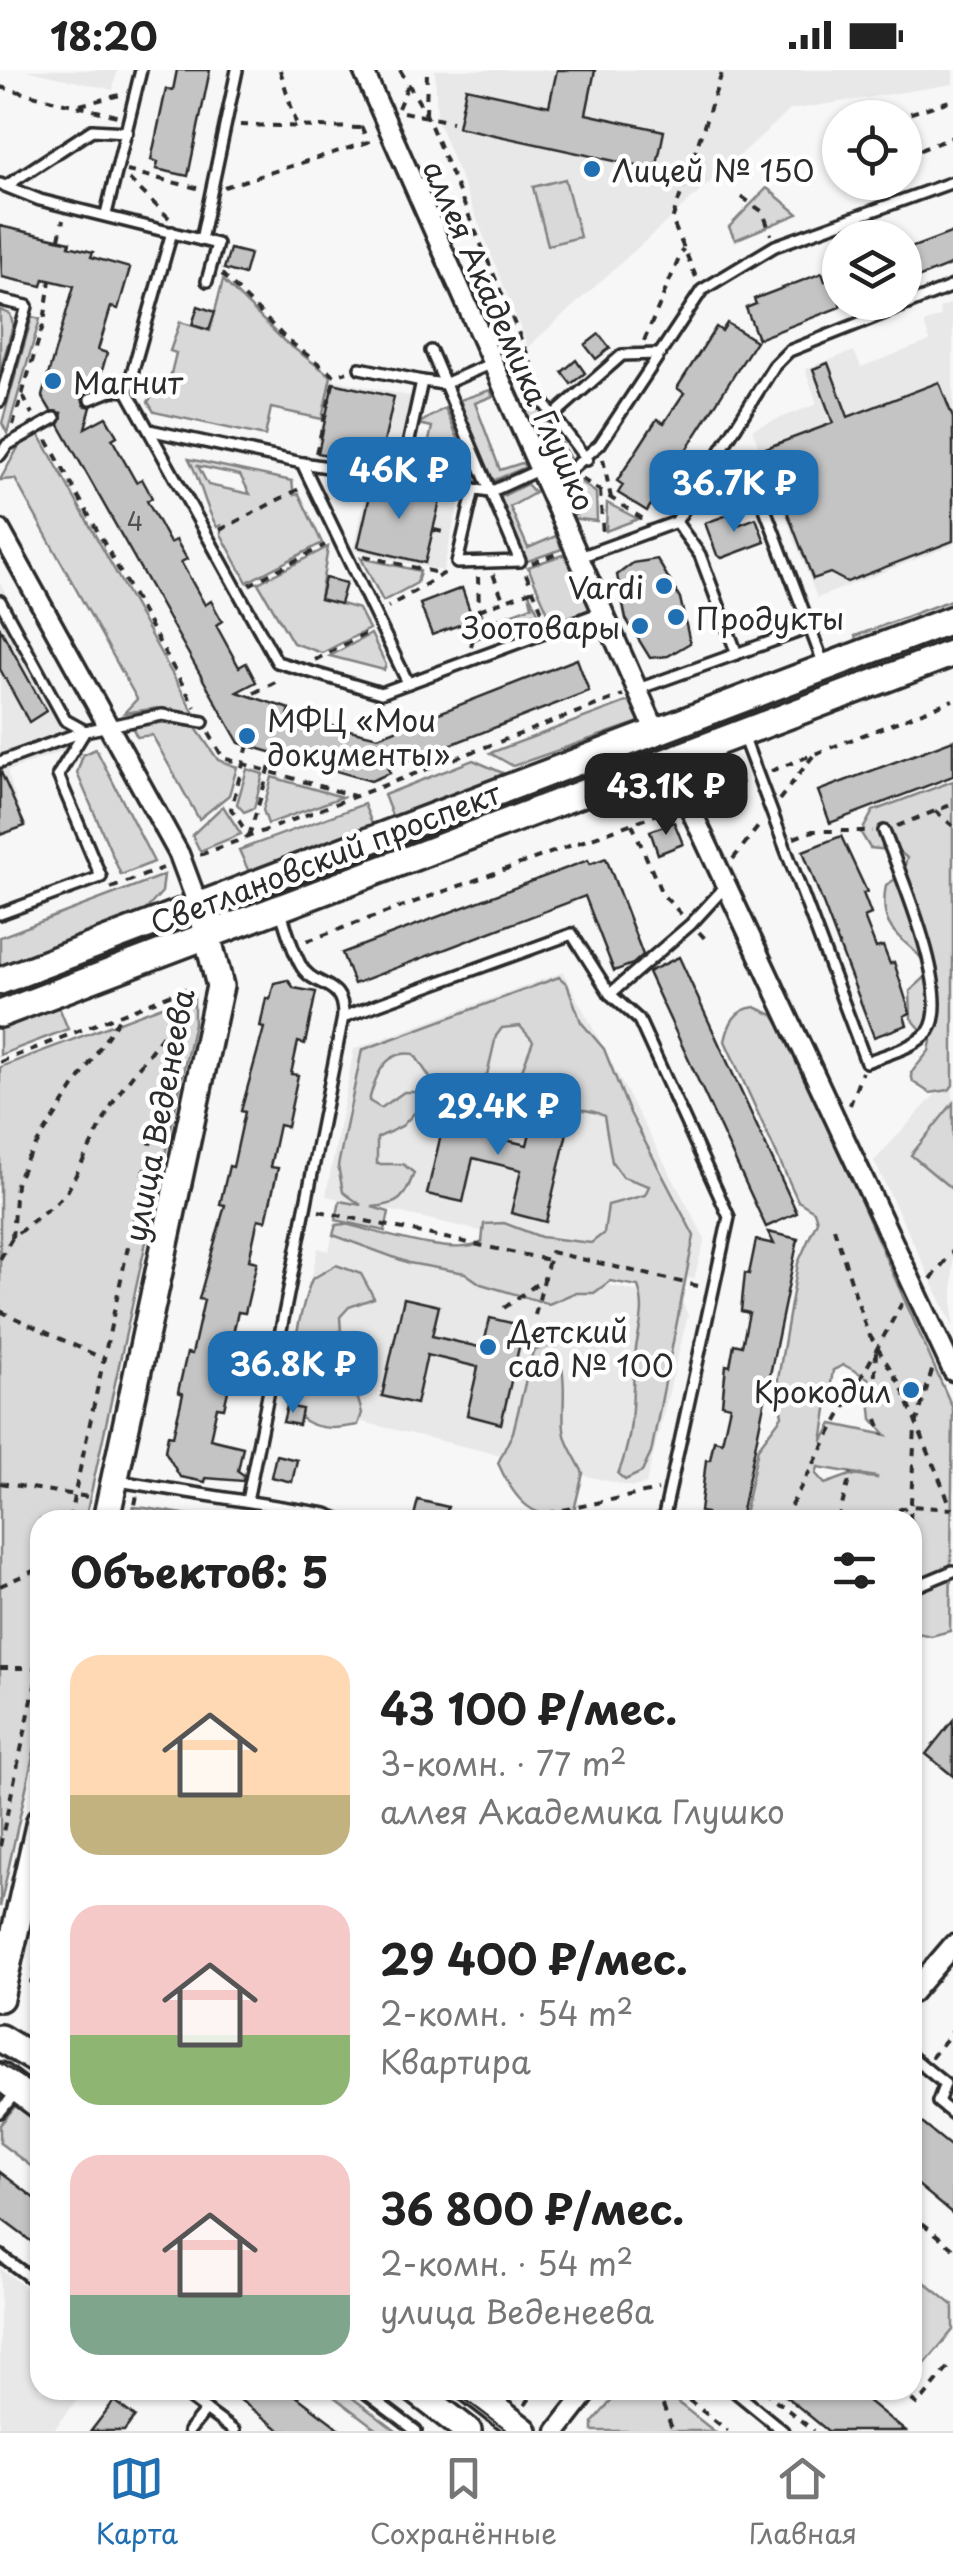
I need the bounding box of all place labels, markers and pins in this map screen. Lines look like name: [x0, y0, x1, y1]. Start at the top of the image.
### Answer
place label: Лицей № 150: [612, 147, 814, 192]
marker: Лицей № 150: [581, 158, 603, 180]
place label: Магнит: [73, 359, 184, 404]
marker: Магнит: [42, 370, 64, 392]
pin: 46K ₽: [329, 437, 469, 522]
pin: 36.7K ₽: [642, 450, 826, 535]
place label: Vardi: [568, 564, 644, 609]
marker: Vardi: [653, 575, 675, 597]
place label: Продукты: [696, 595, 844, 640]
place label: Зоотовары: [461, 604, 620, 649]
marker: Продукты: [665, 606, 687, 628]
marker: Зоотовары: [629, 615, 651, 637]
place label: МФЦ «Мои документы»: [267, 697, 450, 776]
marker: МФЦ «Мои документы»: [236, 725, 258, 747]
pin: 43.1K ₽: [574, 753, 758, 838]
pin: 29.4K ₽: [406, 1073, 590, 1158]
place label: Детский сад № 100: [507, 1308, 674, 1387]
pin: 36.8K ₽: [201, 1331, 385, 1416]
marker: Детский сад № 100: [477, 1336, 499, 1358]
place label: Крокодил: [754, 1368, 891, 1413]
marker: Крокодил: [900, 1379, 922, 1401]

